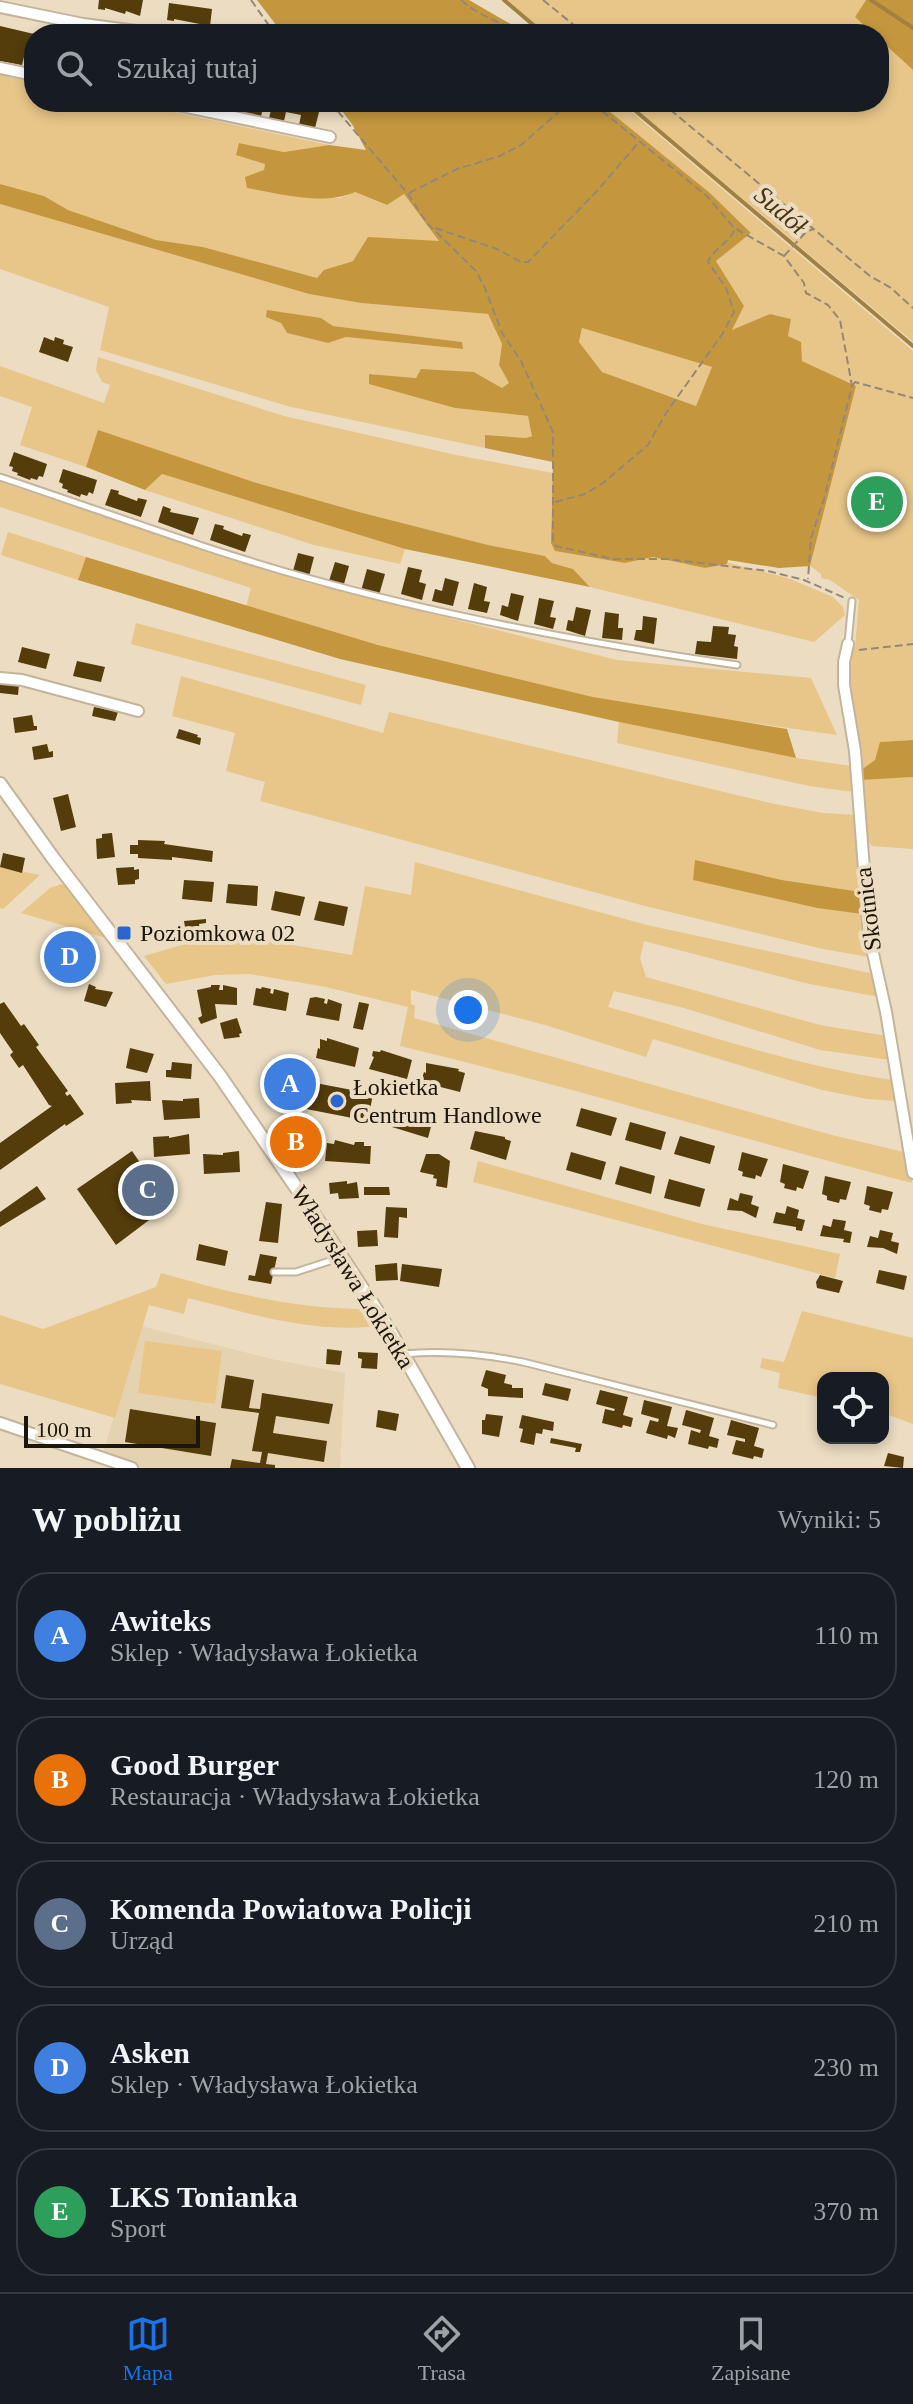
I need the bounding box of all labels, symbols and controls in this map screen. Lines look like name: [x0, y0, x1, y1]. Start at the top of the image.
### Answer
search box: [24, 24, 889, 112]
icon: search: [52, 46, 96, 90]
text: Szukaj tutaj: [116, 51, 258, 84]
water label: Sudół: [749, 180, 813, 241]
pin: E: [851, 472, 903, 532]
street label: Skotnica: [850, 865, 886, 952]
place label: Poziomkowa 02: [140, 920, 295, 946]
marker: Poziomkowa 02: [115, 924, 133, 942]
pin: D: [44, 927, 96, 987]
your location: [448, 990, 488, 1030]
pin: A: [264, 1054, 316, 1114]
place label: Łokietka Centrum Handlowe: [353, 1074, 542, 1128]
marker: Łokietka Centrum Handlowe: [328, 1092, 346, 1110]
pin: B: [270, 1112, 322, 1172]
pin: C: [122, 1160, 174, 1220]
street label: Władysława Łokietka: [286, 1181, 420, 1373]
map controls: [817, 1372, 889, 1444]
button: locate: [817, 1372, 889, 1444]
scale bar: [24, 1412, 200, 1448]
text: 100 m: [36, 1417, 92, 1442]
text: W pobliżu: [32, 1501, 182, 1538]
text: Wyniki: 5: [778, 1505, 881, 1534]
text: Awiteks: [110, 1604, 211, 1637]
text: A: [51, 1621, 69, 1650]
text: 110 m: [814, 1621, 879, 1650]
text: Sklep · Władysława Łokietka: [110, 1638, 418, 1667]
text: Good Burger: [110, 1748, 279, 1781]
text: B: [51, 1765, 69, 1794]
text: 120 m: [813, 1765, 879, 1794]
text: Restauracja · Władysława Łokietka: [110, 1782, 480, 1811]
text: Komenda Powiatowa Policji: [110, 1892, 472, 1925]
text: C: [51, 1909, 69, 1938]
text: 210 m: [813, 1909, 879, 1938]
text: Urząd: [110, 1926, 174, 1955]
text: Asken: [110, 2036, 190, 2069]
text: D: [51, 2053, 69, 2082]
text: 230 m: [813, 2053, 879, 2082]
text: Sklep · Władysława Łokietka: [110, 2070, 418, 2099]
text: LKS Tonianka: [110, 2180, 298, 2213]
text: E: [51, 2197, 69, 2226]
text: 370 m: [813, 2197, 879, 2226]
text: Sport: [110, 2214, 166, 2243]
tab: Mapa: [123, 2312, 173, 2386]
tab: Trasa: [418, 2312, 466, 2386]
tab: Zapisane: [711, 2312, 790, 2386]

